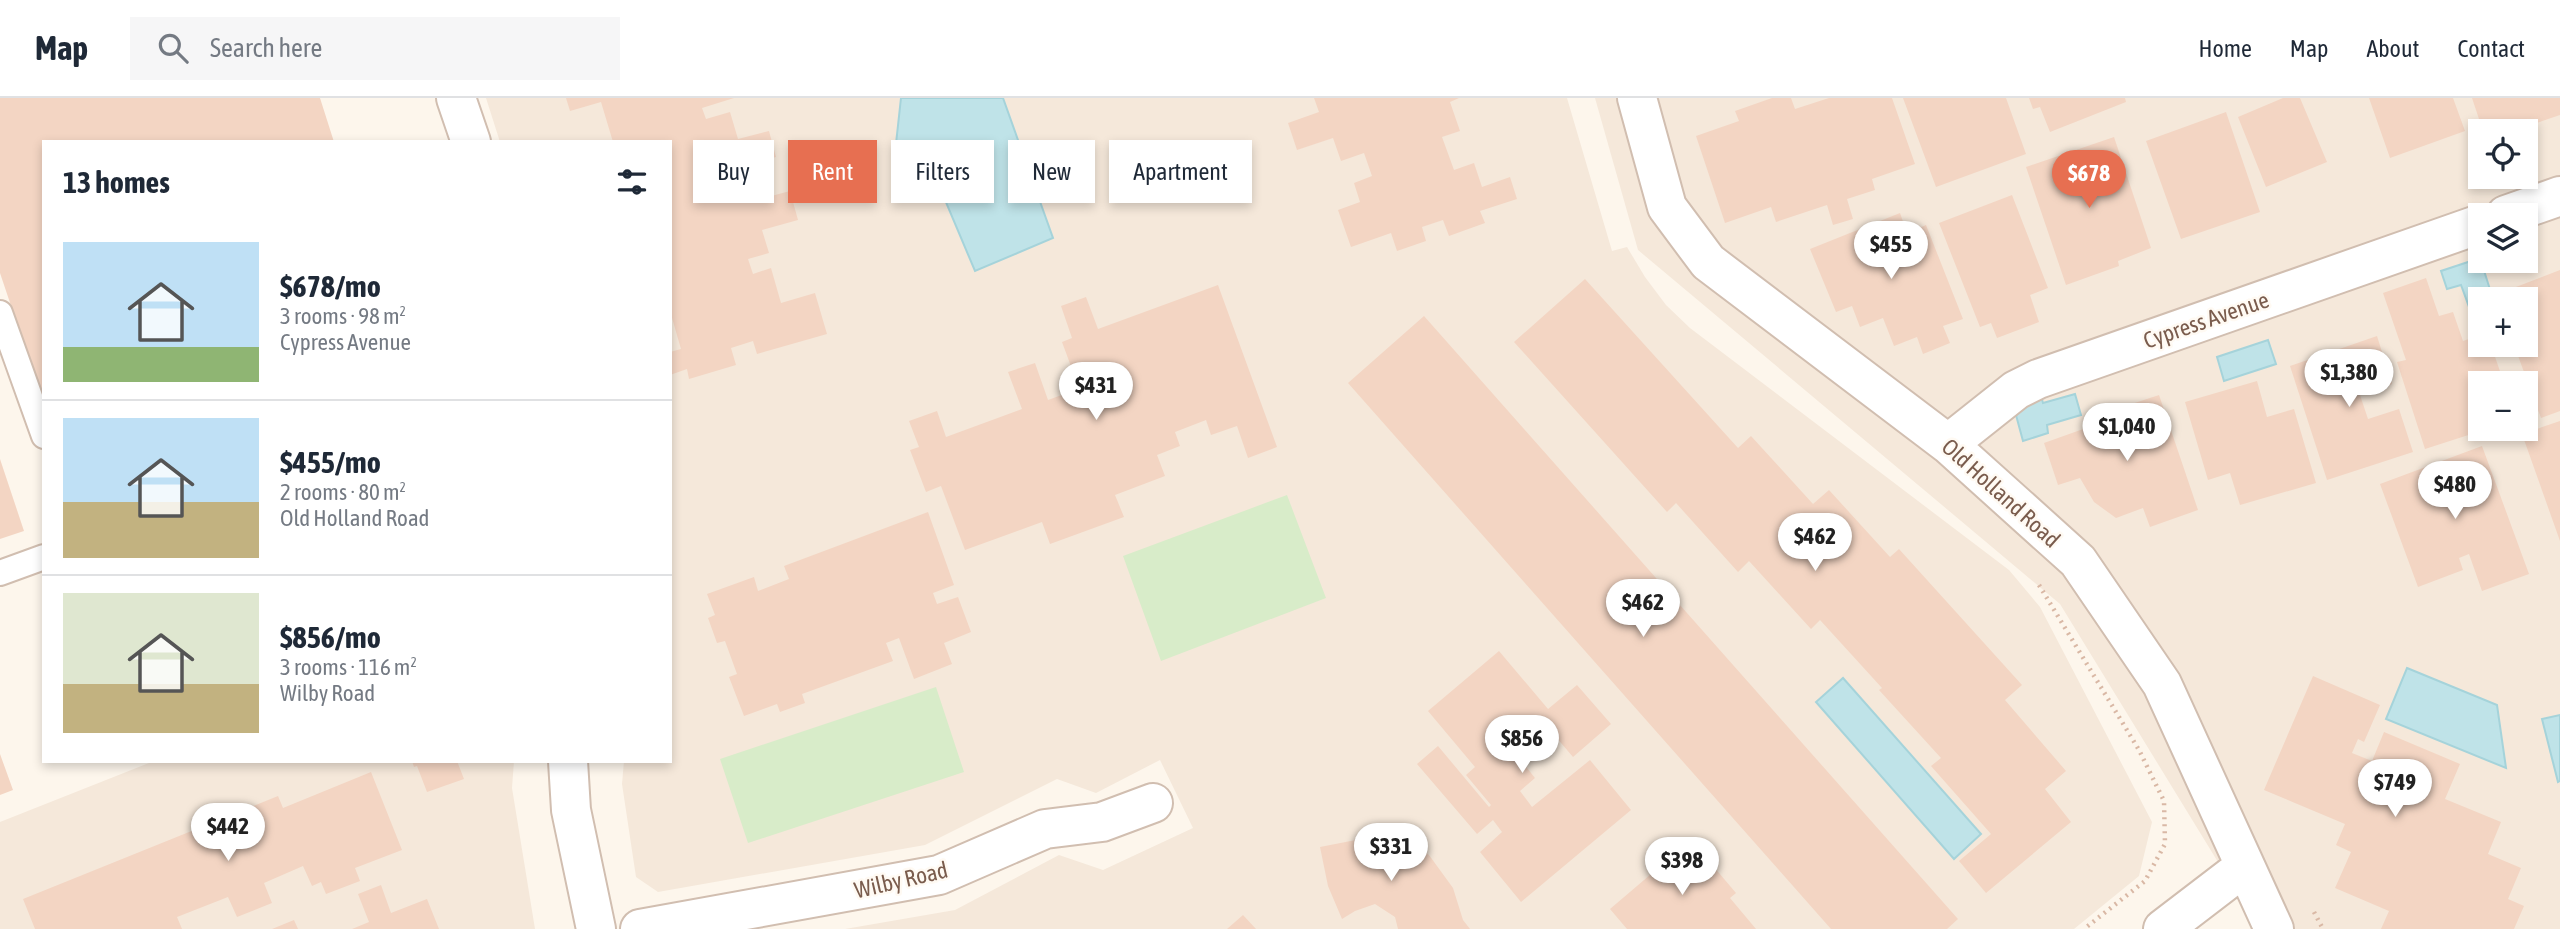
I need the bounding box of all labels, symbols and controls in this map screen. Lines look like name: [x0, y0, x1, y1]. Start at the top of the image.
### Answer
search box: [130, 17, 620, 80]
text: Map: [35, 29, 88, 67]
icon: search: [154, 29, 192, 67]
text: Search here: [210, 33, 322, 63]
text: Home: [2198, 35, 2252, 62]
text: Map: [2290, 35, 2328, 62]
text: About: [2366, 35, 2419, 62]
text: Contact: [2457, 35, 2525, 62]
map controls: [2468, 119, 2538, 441]
button: locate: [2468, 119, 2538, 189]
chip: Buy: [693, 140, 774, 203]
chip: Rent: [788, 140, 877, 203]
chip: Filters: [891, 140, 994, 203]
chip: New: [1008, 140, 1095, 203]
chip: Apartment: [1109, 140, 1252, 203]
pin: $678: [2048, 150, 2130, 210]
text: $678: [2068, 160, 2110, 186]
icon: filters: [613, 163, 651, 201]
text: 13 homes: [63, 165, 170, 199]
button: layers: [2468, 203, 2538, 273]
pin: $455: [1850, 222, 1932, 281]
text: $455: [1870, 231, 1912, 257]
text: $678/mo: [280, 269, 381, 303]
icon: home: [119, 270, 203, 354]
street label: Cypress Avenue: [2140, 286, 2272, 354]
button: +: [2468, 287, 2538, 357]
text: 3 rooms · 98 m²: [280, 303, 406, 329]
text: Cypress Avenue: [280, 329, 411, 355]
pin: $1,380: [2292, 350, 2406, 409]
text: $1,380: [2321, 359, 2378, 385]
pin: $431: [1055, 362, 1137, 422]
button: −: [2468, 371, 2538, 441]
text: $431: [1075, 372, 1117, 398]
pin: $1,040: [2070, 404, 2184, 463]
text: $1,040: [2099, 413, 2156, 439]
street label: Old Holland Road: [1937, 433, 2065, 553]
text: $455/mo: [280, 445, 381, 479]
icon: home: [119, 446, 203, 530]
pin: $480: [2414, 462, 2496, 521]
text: $480: [2434, 471, 2476, 497]
text: 2 rooms · 80 m²: [280, 479, 406, 505]
text: Old Holland Road: [280, 505, 430, 531]
pin: $462: [1774, 514, 1856, 573]
text: $462: [1794, 523, 1836, 549]
pin: $462: [1602, 580, 1684, 639]
text: $462: [1622, 589, 1664, 615]
text: $856/mo: [280, 620, 381, 654]
icon: home: [119, 621, 203, 705]
text: 3 rooms · 116 m²: [280, 654, 417, 680]
text: Wilby Road: [280, 680, 375, 706]
pin: $856: [1481, 716, 1563, 775]
text: $856: [1501, 725, 1543, 751]
pin: $749: [2354, 760, 2436, 819]
text: $749: [2374, 769, 2416, 795]
pin: $442: [187, 804, 269, 863]
text: $442: [207, 813, 249, 839]
pin: $331: [1350, 824, 1432, 883]
text: $331: [1370, 833, 1412, 859]
pin: $398: [1641, 838, 1723, 897]
text: $398: [1661, 847, 1703, 873]
street label: Wilby Road: [852, 857, 950, 903]

